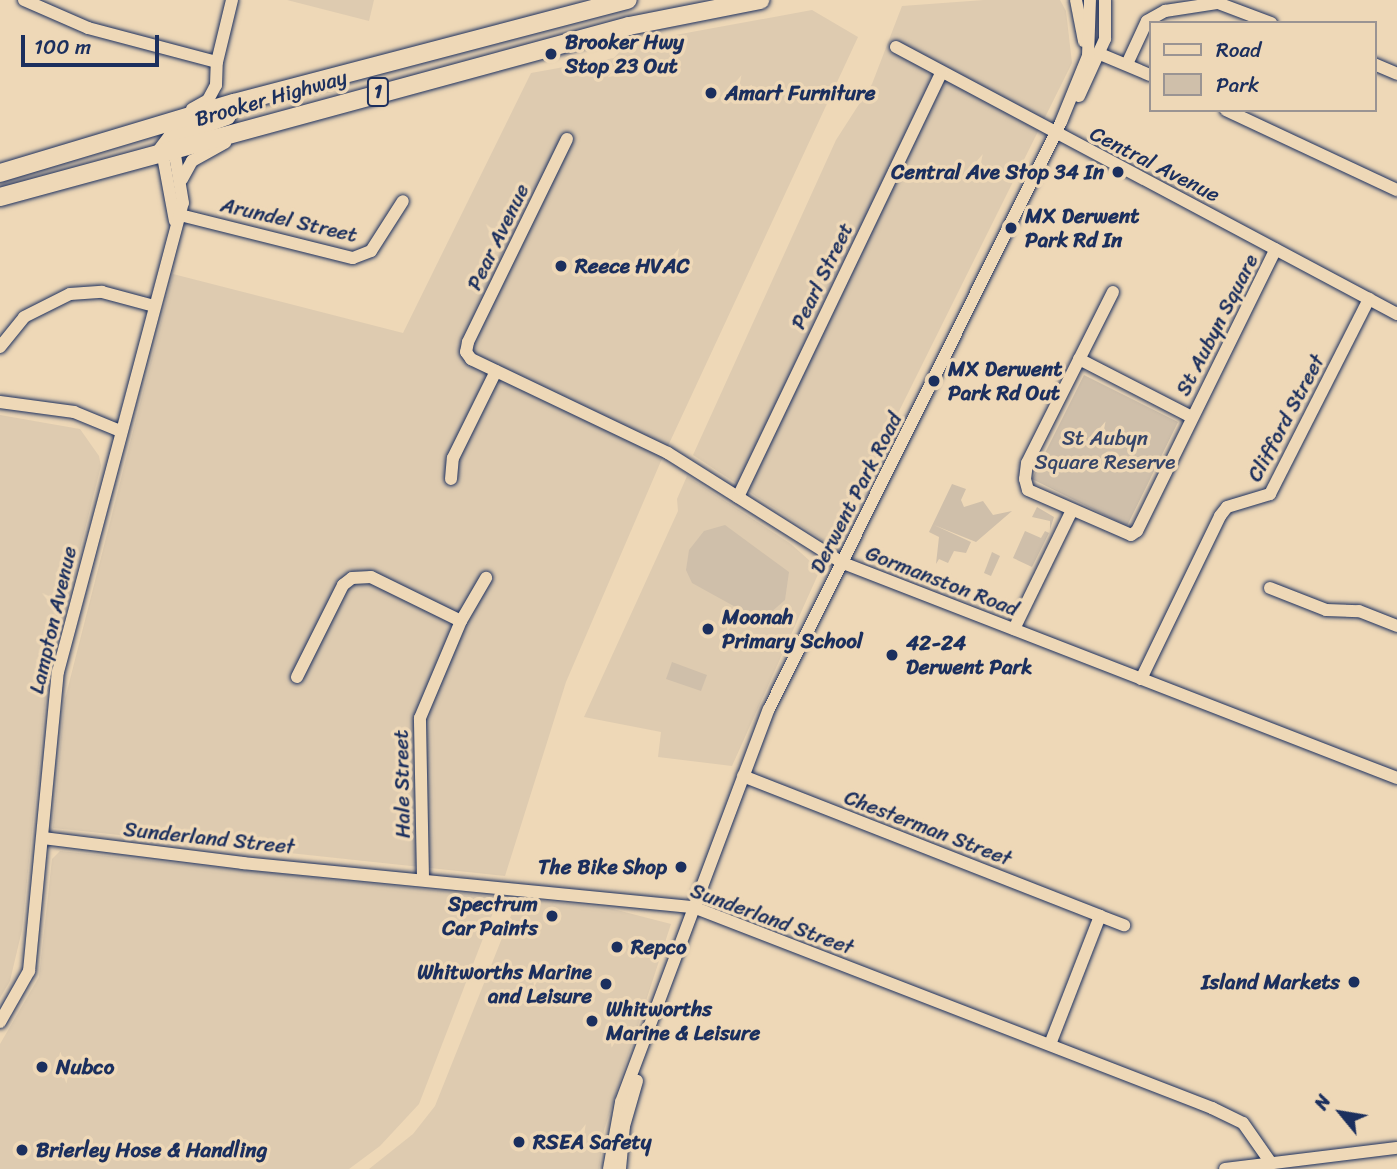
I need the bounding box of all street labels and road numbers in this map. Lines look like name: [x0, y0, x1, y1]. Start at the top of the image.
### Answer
street label: Brooker Highway: [192, 64, 350, 132]
road number: 1: [366, 76, 390, 108]
street label: Central Avenue: [1086, 121, 1224, 207]
street label: Pear Avenue: [461, 180, 535, 294]
street label: Arundel Street: [218, 192, 360, 248]
street label: Pearl Street: [785, 219, 859, 333]
street label: St Aubyn Square: [1170, 250, 1264, 400]
street label: Clifford Street: [1242, 350, 1330, 486]
street label: Derwent Park Road: [805, 408, 907, 578]
street label: Gormanston Road: [862, 540, 1022, 622]
street label: Lampton Avenue: [24, 544, 82, 696]
street label: Hale Street: [388, 729, 416, 839]
street label: Chesterman Street: [841, 785, 1015, 871]
street label: Sunderland Street: [122, 816, 296, 860]
street label: Sunderland Street: [687, 878, 857, 960]

